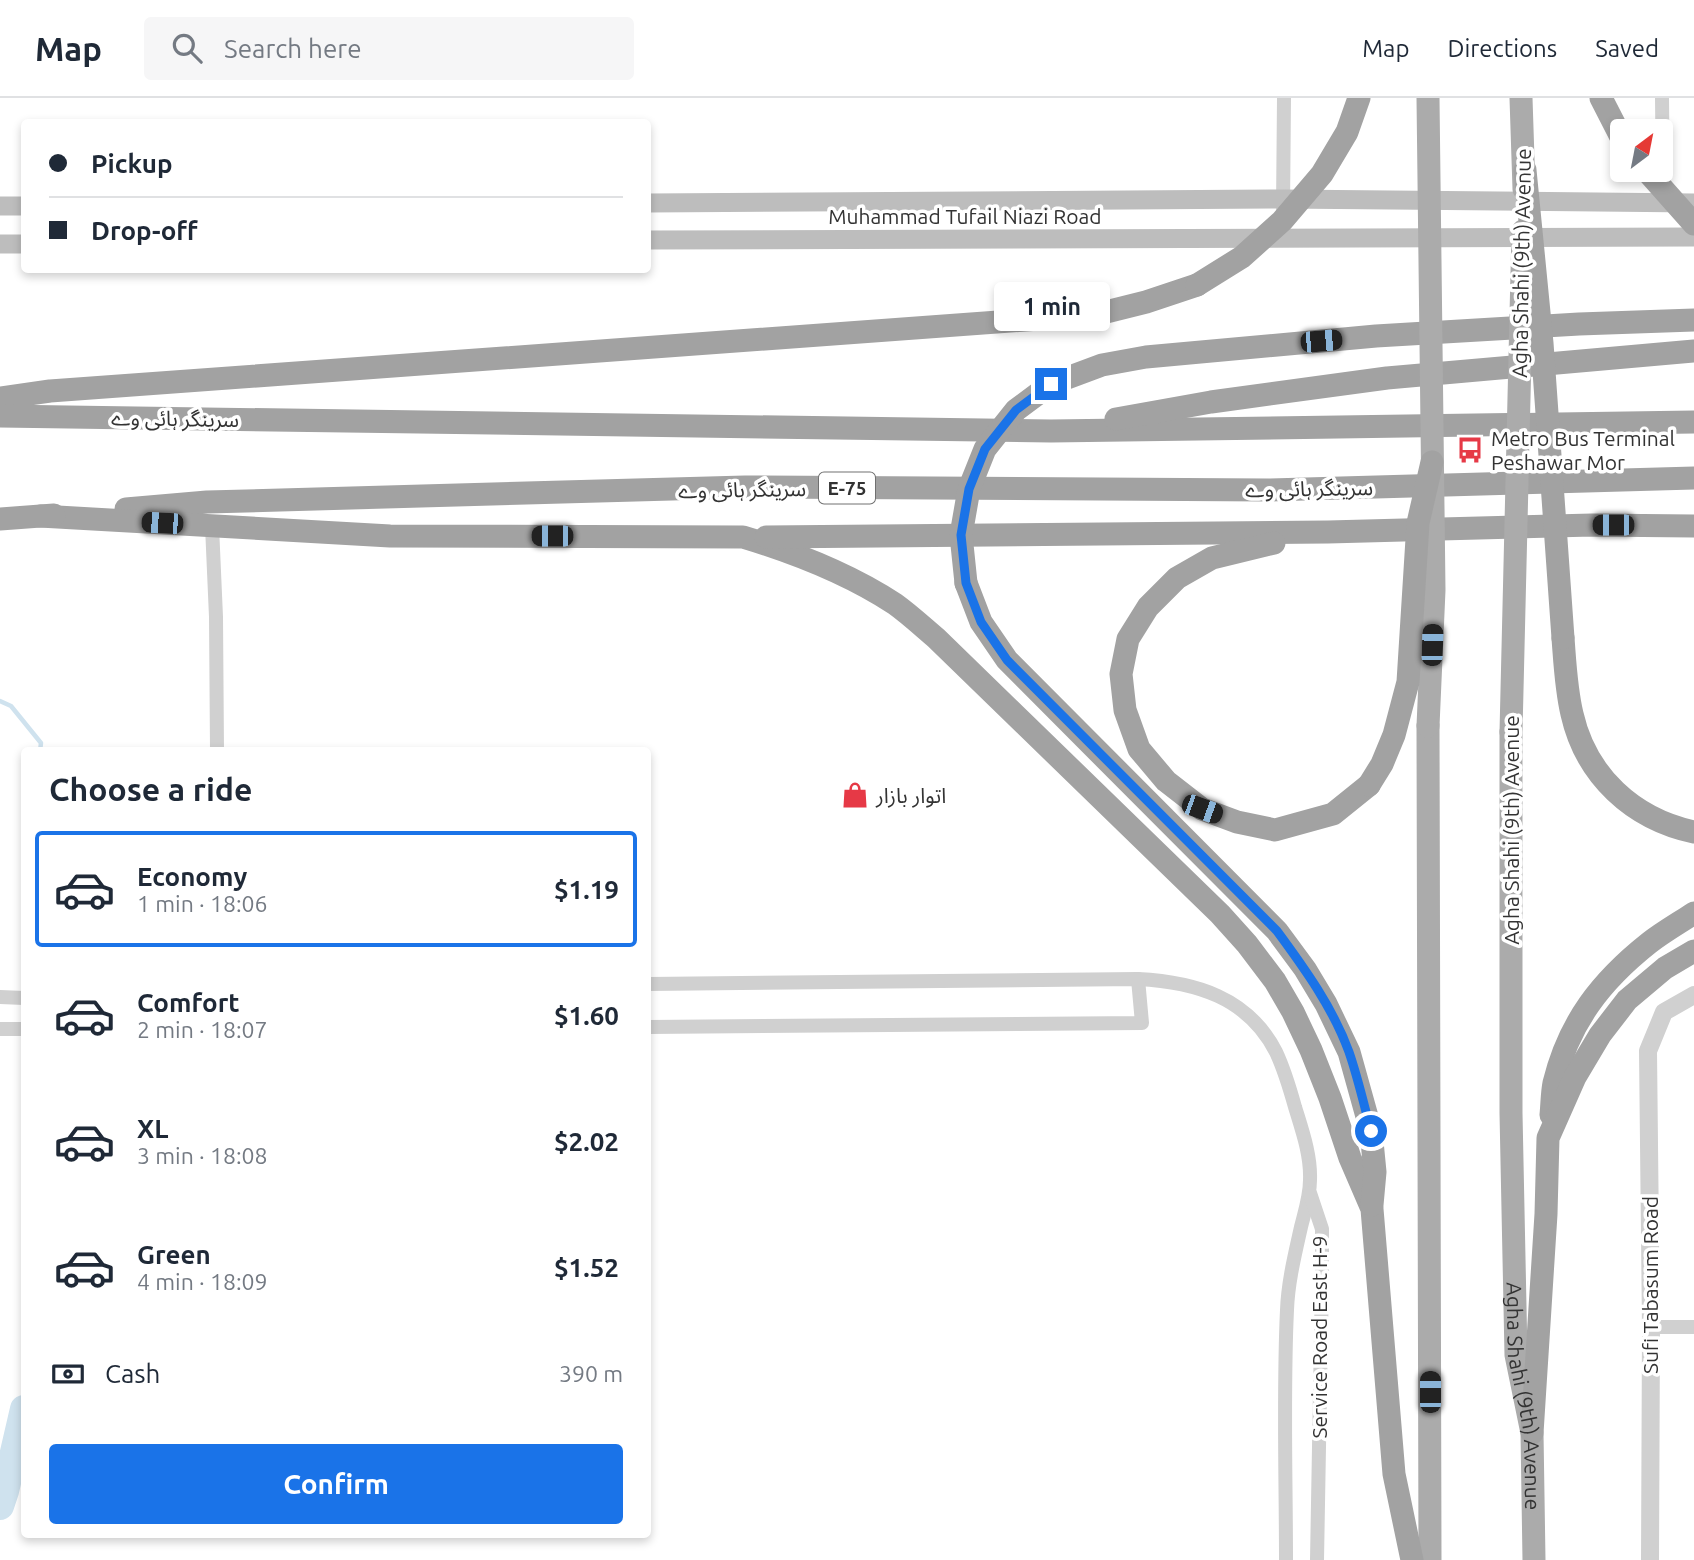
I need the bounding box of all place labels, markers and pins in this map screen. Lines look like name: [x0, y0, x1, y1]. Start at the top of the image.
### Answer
place label: Metro Bus Terminal Peshawar Mor: [1491, 426, 1675, 474]
bus stop icon: Metro Bus Terminal Peshawar Mor: [1455, 435, 1485, 465]
shop icon: اتوار بازار: [840, 780, 870, 810]
place label: اتوار بازار: [875, 783, 946, 808]

